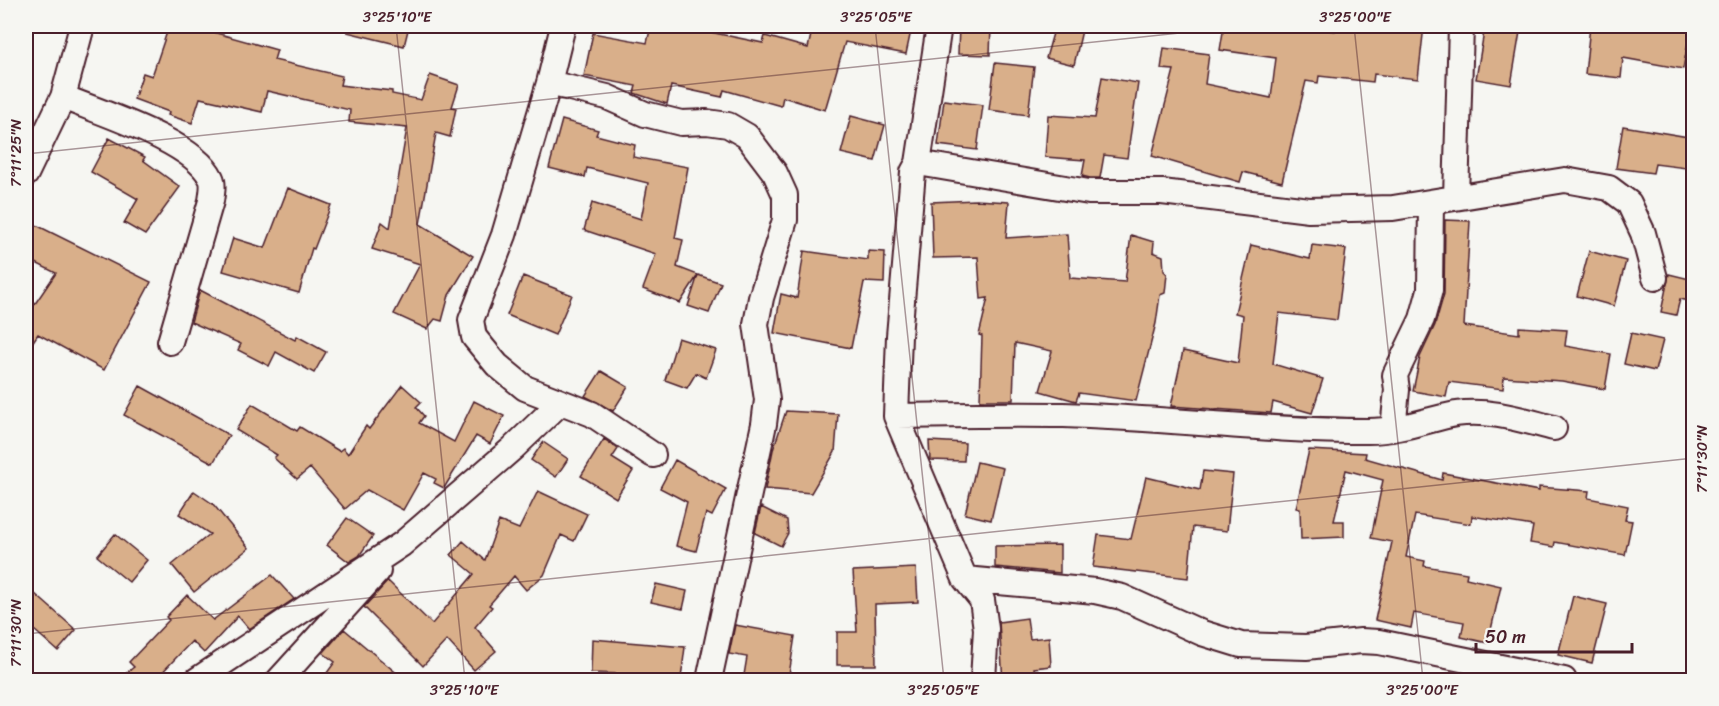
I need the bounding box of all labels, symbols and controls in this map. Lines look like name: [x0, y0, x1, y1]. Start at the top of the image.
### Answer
text: 3°25'10"E: [363, 4, 433, 30]
text: 3°25'05"E: [840, 4, 913, 30]
text: 3°25'00"E: [1319, 4, 1392, 30]
text: 7°11'25"N: [3, 118, 29, 187]
text: 7°11'30"N: [1689, 425, 1715, 493]
text: 7°11'30"N: [3, 599, 29, 667]
scale bar: [1476, 616, 1632, 654]
text: 50 m: [1485, 621, 1526, 653]
text: 3°25'10"E: [430, 677, 500, 703]
text: 3°25'05"E: [907, 677, 980, 703]
text: 3°25'00"E: [1386, 677, 1459, 703]

